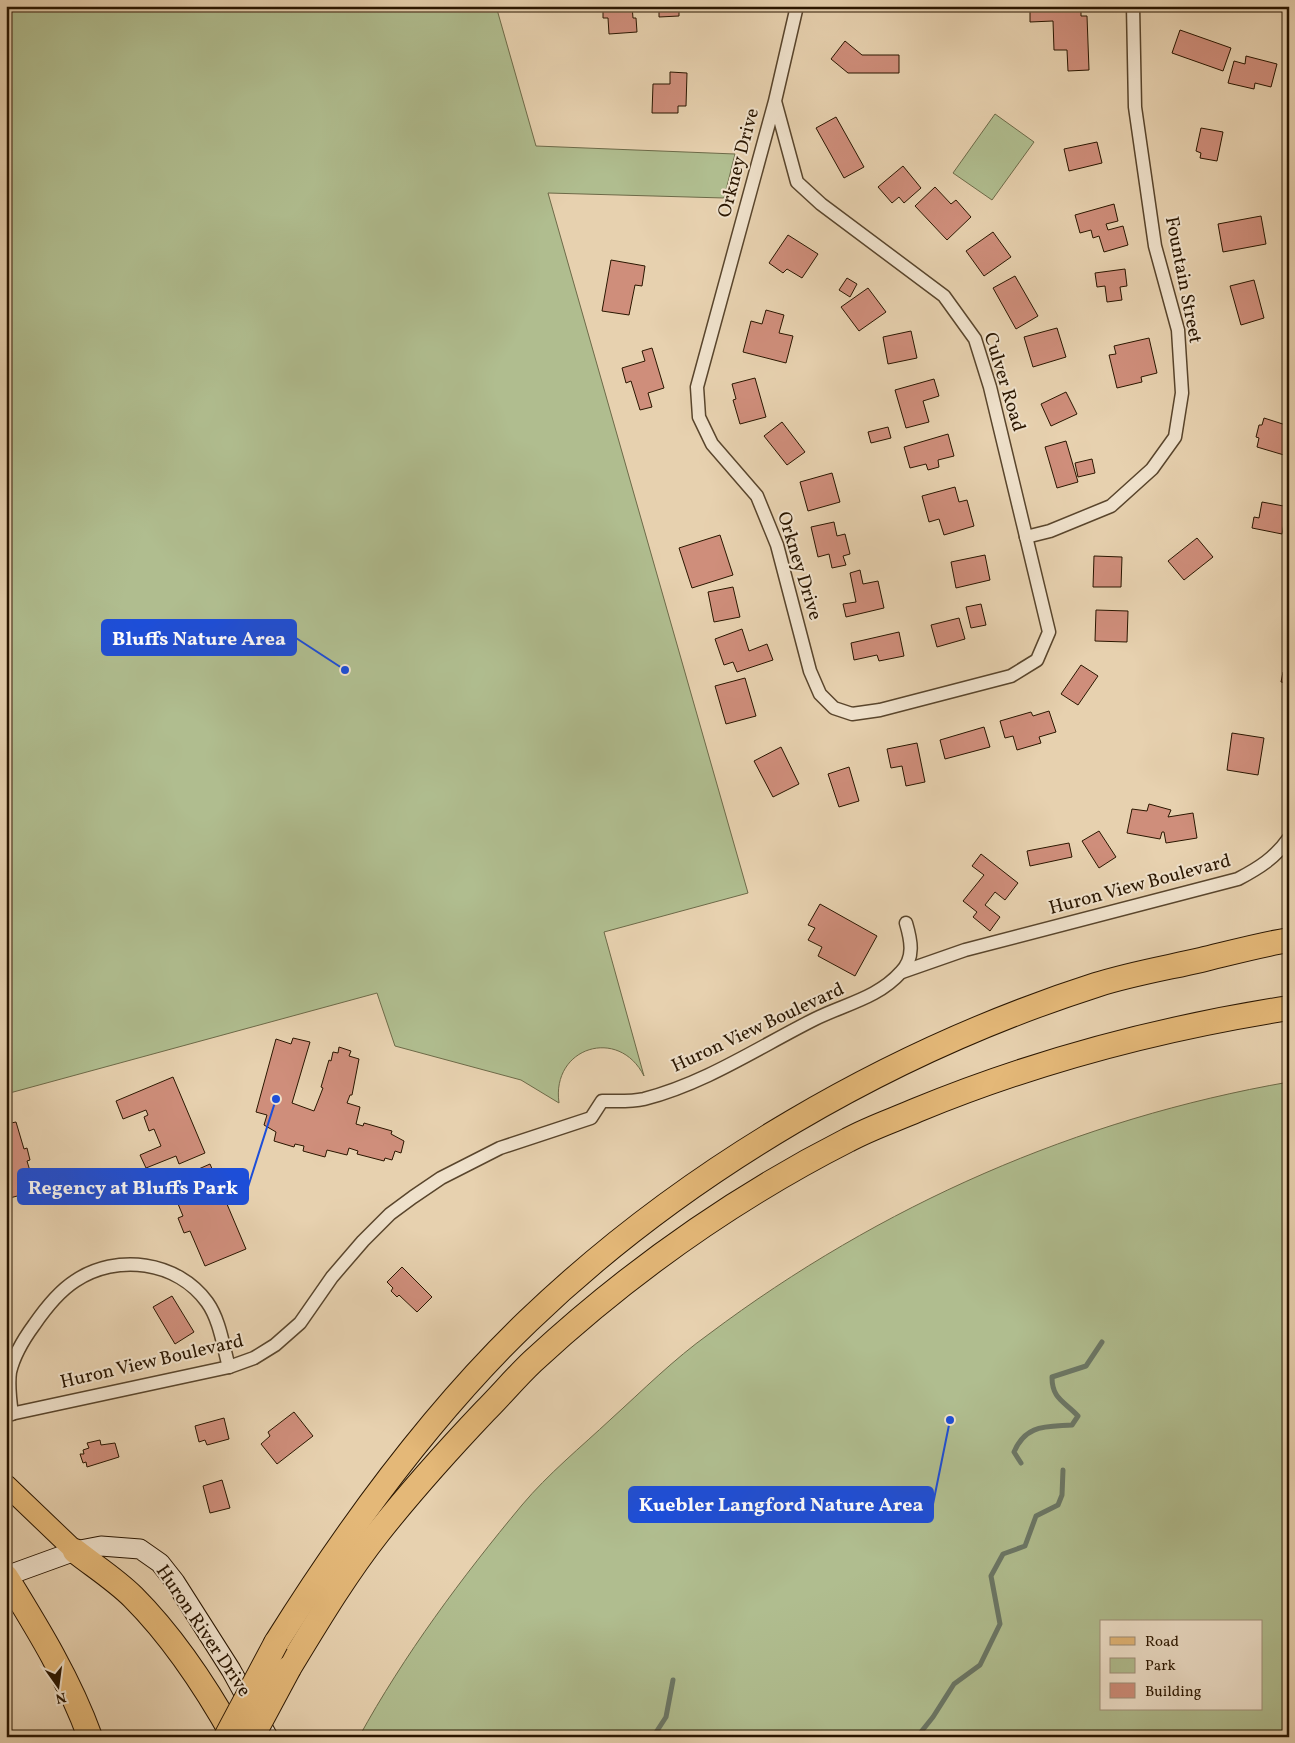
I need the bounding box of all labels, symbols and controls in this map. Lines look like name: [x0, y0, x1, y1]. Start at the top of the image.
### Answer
street label: Orkney Drive: [712, 105, 766, 221]
street label: Fountain Street: [1158, 214, 1208, 346]
street label: Culver Road: [977, 329, 1031, 435]
street label: Orkney Drive: [770, 509, 828, 623]
callout: Bluffs Nature Area: [102, 620, 296, 655]
text: Bluffs Nature Area: [112, 626, 286, 654]
street label: Huron View Boulevard: [1046, 848, 1234, 922]
street label: Huron View Boulevard: [668, 977, 848, 1079]
callout: Regency at Bluffs Park: [18, 1169, 248, 1204]
text: Regency at Bluffs Park: [28, 1175, 238, 1203]
street label: Huron View Boulevard: [58, 1328, 246, 1396]
callout: Kuebler Langford Nature Area: [629, 1487, 933, 1522]
text: Kuebler Langford Nature Area: [639, 1492, 923, 1520]
street label: Huron River Drive: [149, 1560, 257, 1702]
legend: [1100, 1620, 1262, 1710]
text: Road: [1145, 1632, 1179, 1653]
text: Park: [1145, 1656, 1176, 1677]
north arrow: [32, 1660, 82, 1710]
text: Building: [1145, 1682, 1202, 1703]
text: N: [54, 1687, 68, 1708]

